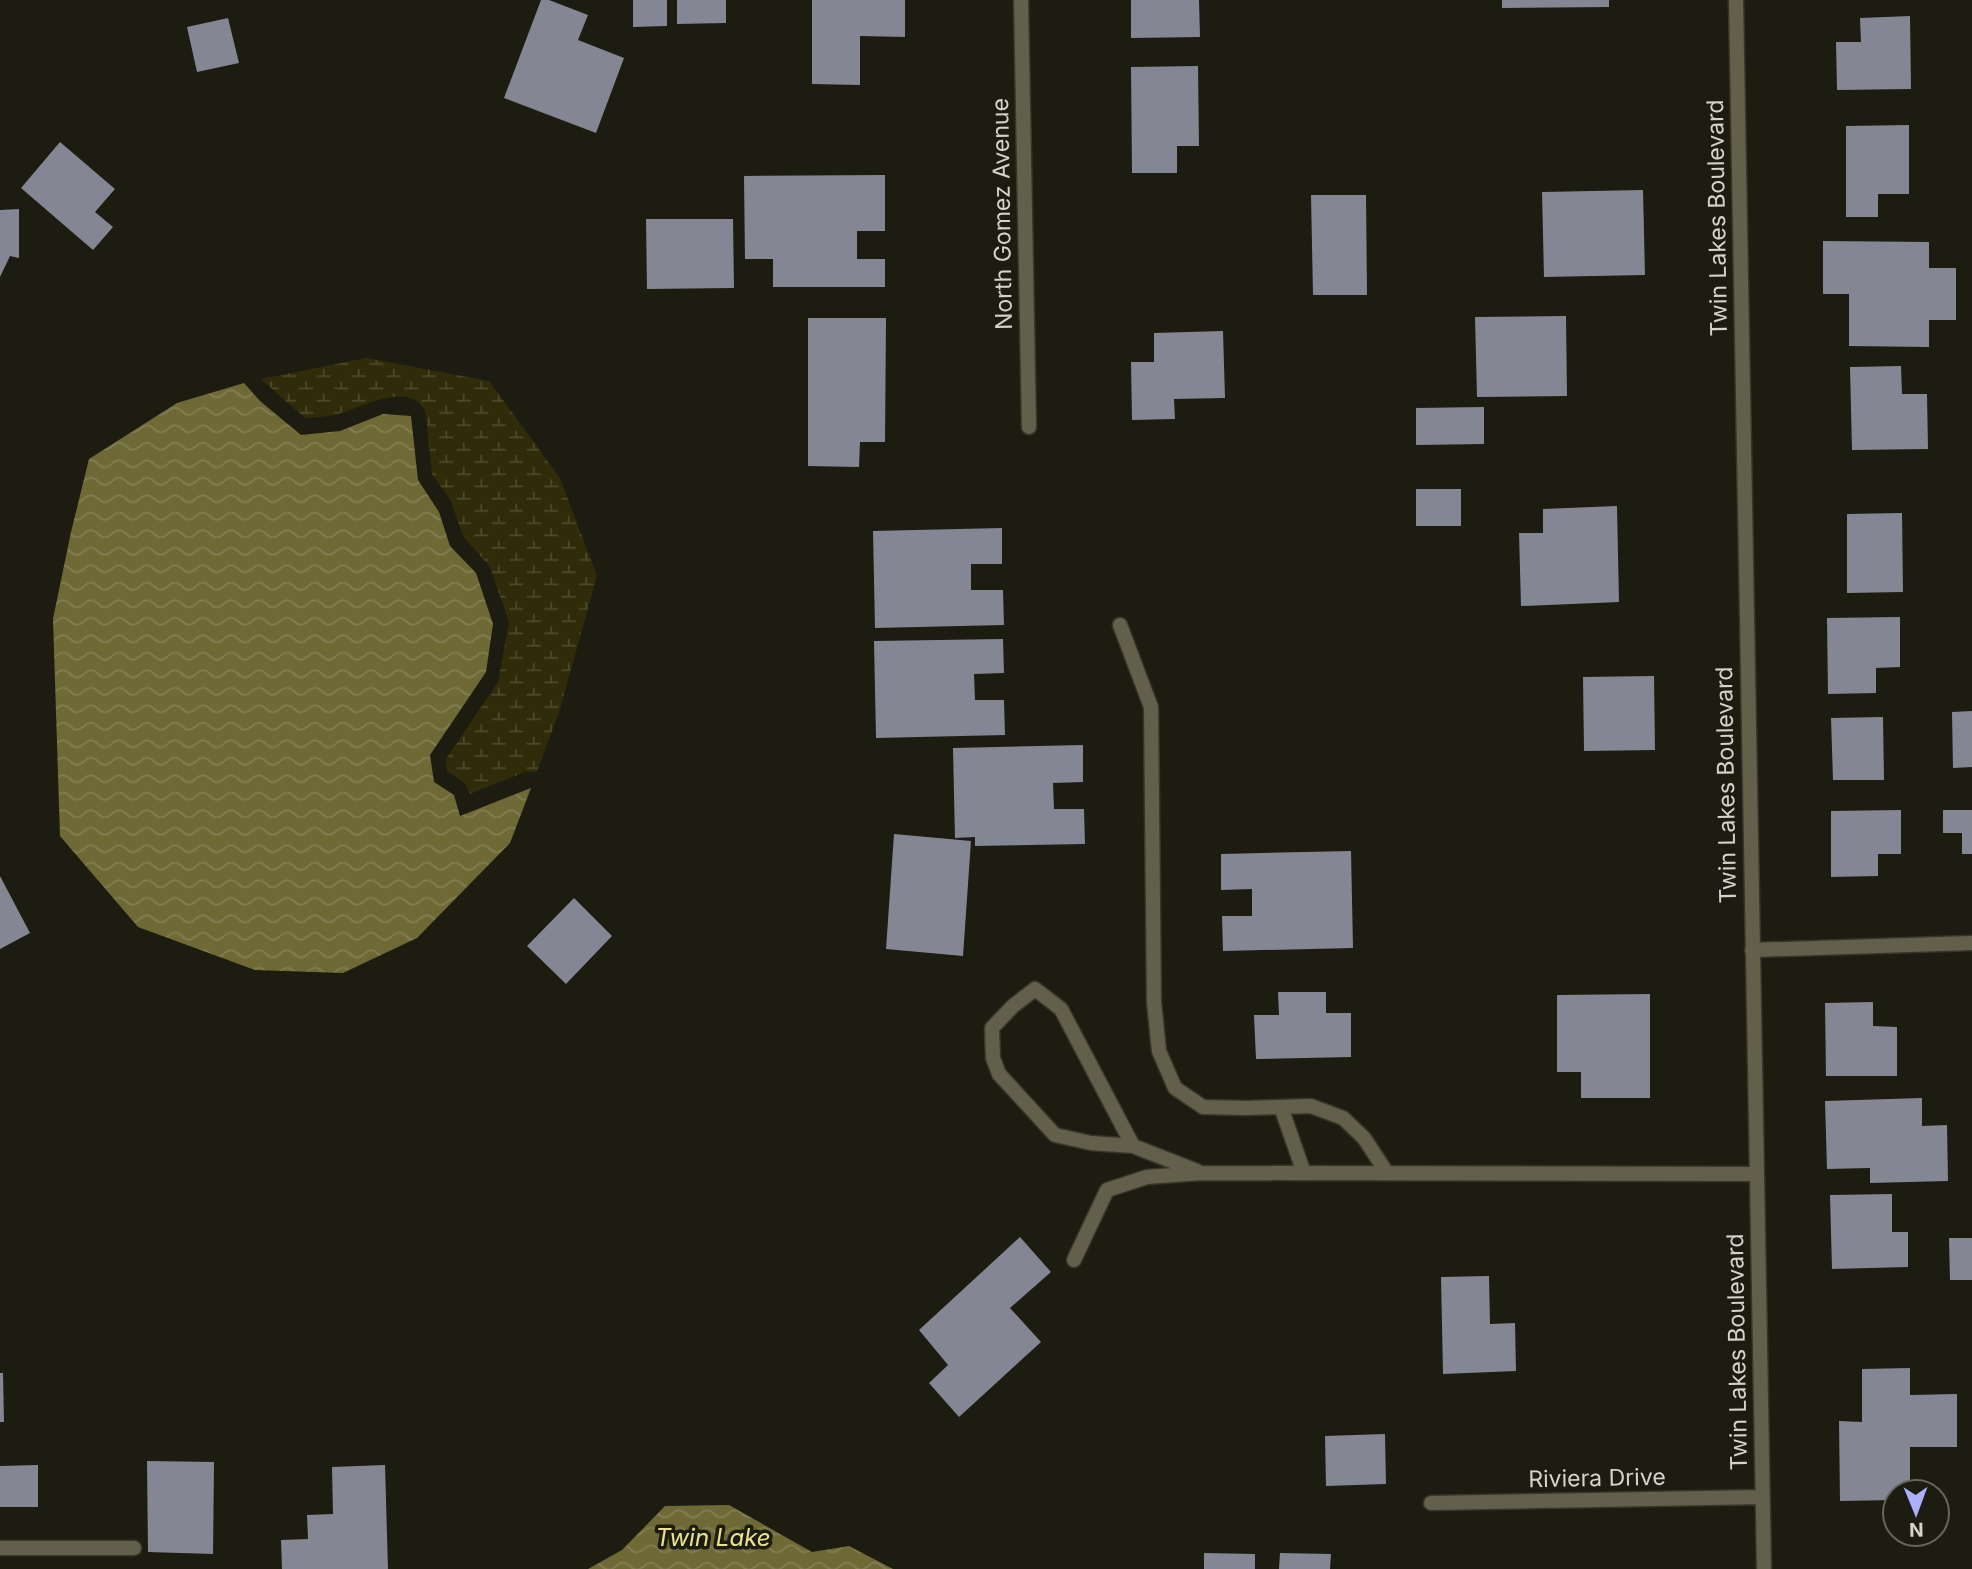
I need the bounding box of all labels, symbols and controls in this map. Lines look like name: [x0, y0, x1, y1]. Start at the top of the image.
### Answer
street label: North Gomez Avenue: [986, 98, 1018, 330]
street label: Twin Lakes Boulevard: [1701, 99, 1733, 337]
street label: Twin Lakes Boulevard: [1710, 666, 1742, 904]
street label: Twin Lakes Boulevard: [1721, 1233, 1753, 1471]
street label: Riviera Drive: [1528, 1463, 1666, 1493]
north arrow: [1881, 1478, 1951, 1548]
text: N: [1909, 1518, 1924, 1541]
water label: Twin Lake: [655, 1523, 771, 1552]

